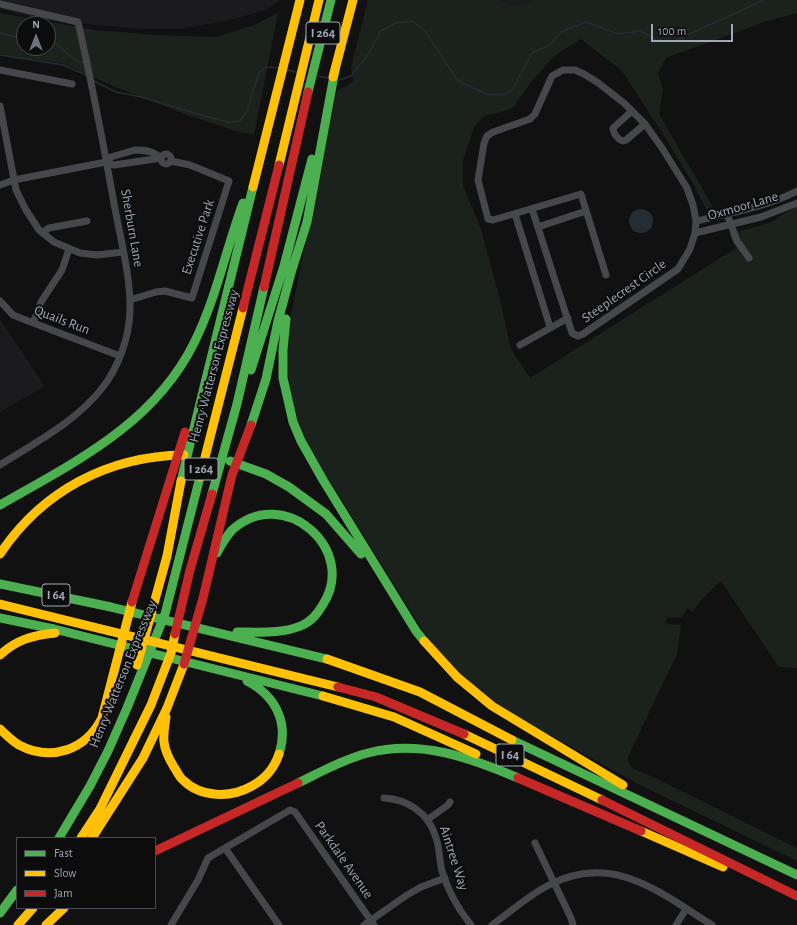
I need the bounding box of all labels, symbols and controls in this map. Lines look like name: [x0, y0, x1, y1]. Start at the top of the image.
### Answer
north arrow: [16, 16, 56, 56]
scale bar: [653, 16, 735, 42]
text: N: [32, 19, 40, 30]
road number: I 264: [306, 22, 340, 44]
text: 100 m: [658, 25, 686, 37]
street label: Sherburn Lane: [117, 188, 147, 268]
street label: Oxmoor Lane: [706, 188, 780, 224]
street label: Executive Park: [178, 197, 218, 277]
street label: Steeplecrest Circle: [578, 256, 670, 326]
street label: Henry Watterson Expressway: [185, 288, 243, 444]
street label: Quails Run: [32, 302, 92, 338]
road number: I 264: [184, 458, 218, 480]
road number: I 64: [42, 584, 70, 606]
street label: Henry Watterson Expressway: [86, 598, 160, 750]
road number: I 64: [496, 744, 524, 766]
street label: Parkdale Avenue: [311, 818, 377, 902]
street label: Aintree Way: [436, 824, 472, 892]
legend: [16, 837, 156, 909]
text: Fast: [54, 847, 73, 859]
text: Slow: [54, 867, 76, 879]
text: Jam: [54, 887, 73, 899]

